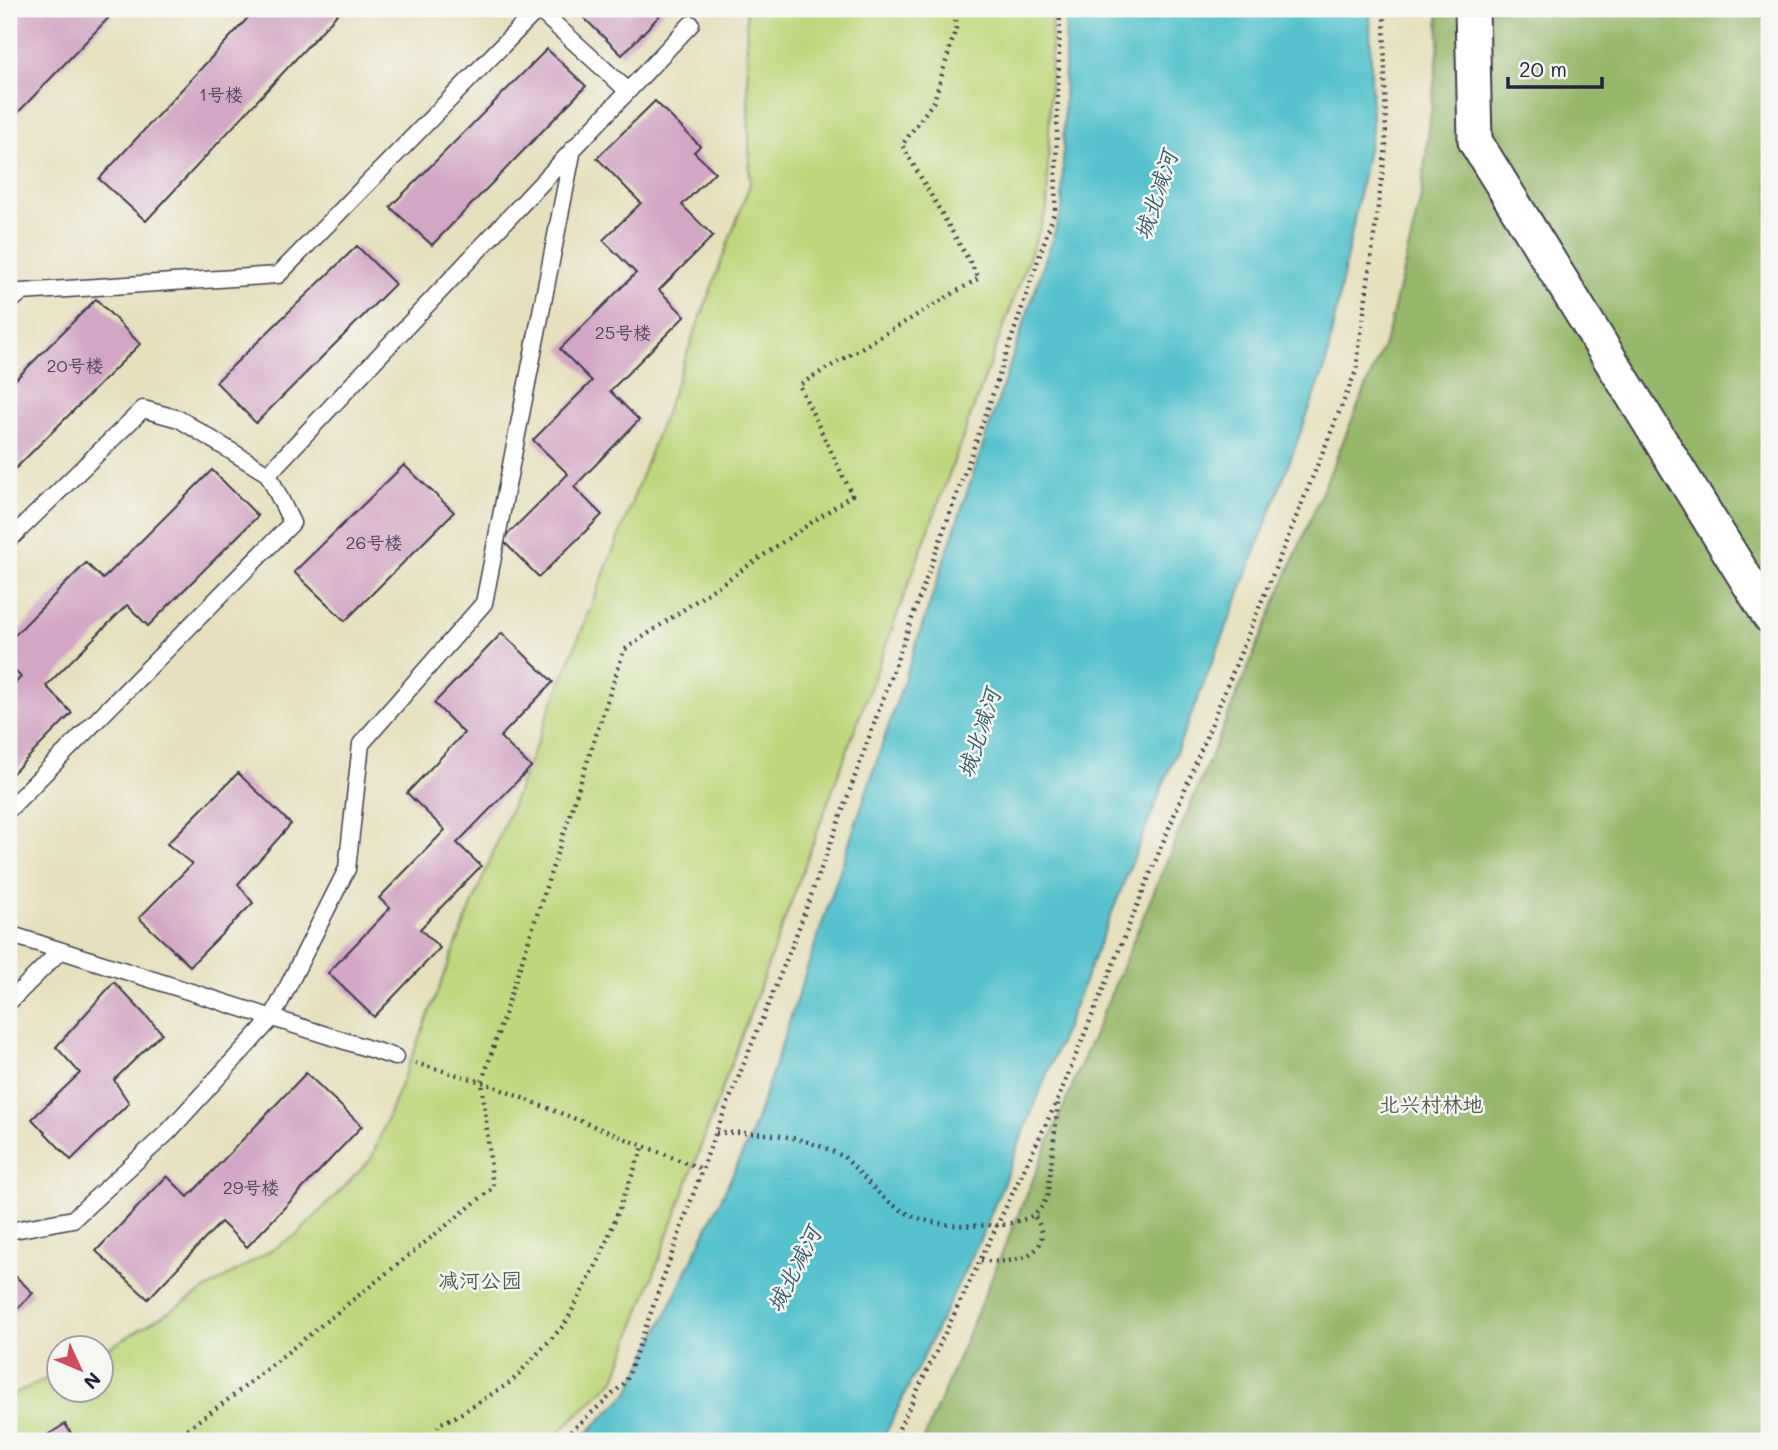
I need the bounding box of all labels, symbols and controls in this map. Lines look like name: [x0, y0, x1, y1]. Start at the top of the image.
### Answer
scale bar: [1508, 46, 1603, 90]
text: 20 m: [1519, 55, 1567, 82]
house number: 1号楼: [199, 82, 243, 106]
water label: 城北减河: [1127, 143, 1185, 243]
house number: 25号楼: [595, 320, 651, 344]
house number: 20号楼: [46, 353, 104, 377]
house number: 26号楼: [346, 530, 402, 554]
water label: 城北减河: [950, 681, 1008, 781]
park label: 北兴村林地: [1379, 1090, 1484, 1117]
house number: 29号楼: [223, 1175, 279, 1199]
water label: 城北减河: [759, 1218, 829, 1317]
park label: 减河公园: [438, 1266, 522, 1293]
north arrow: [46, 1334, 116, 1404]
text: N: [79, 1367, 107, 1395]

